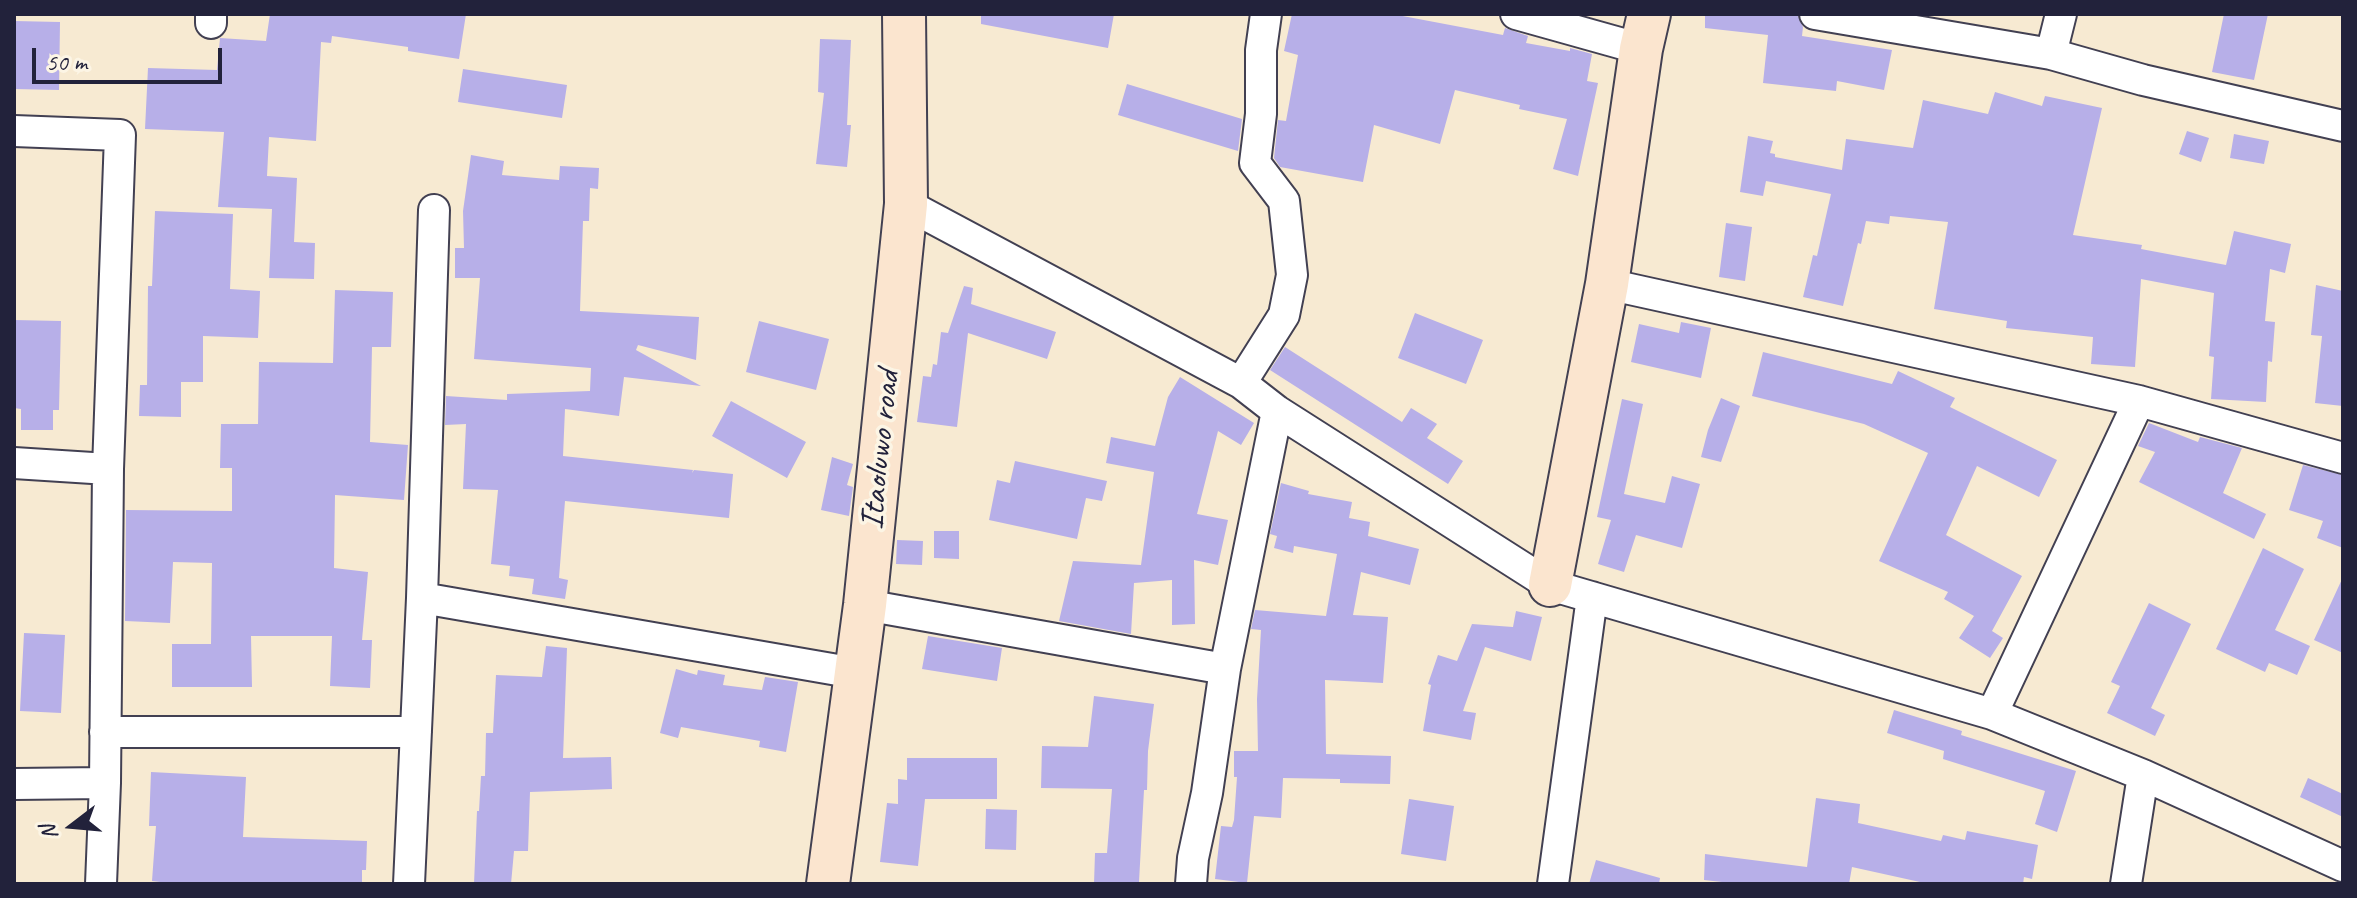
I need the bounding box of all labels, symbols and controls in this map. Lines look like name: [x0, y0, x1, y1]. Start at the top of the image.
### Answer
scale bar: [36, 32, 226, 82]
text: 50 m: [46, 47, 87, 77]
street label: Itaoluwo road: [852, 369, 910, 531]
north arrow: [32, 786, 112, 866]
text: N: [34, 822, 64, 843]

